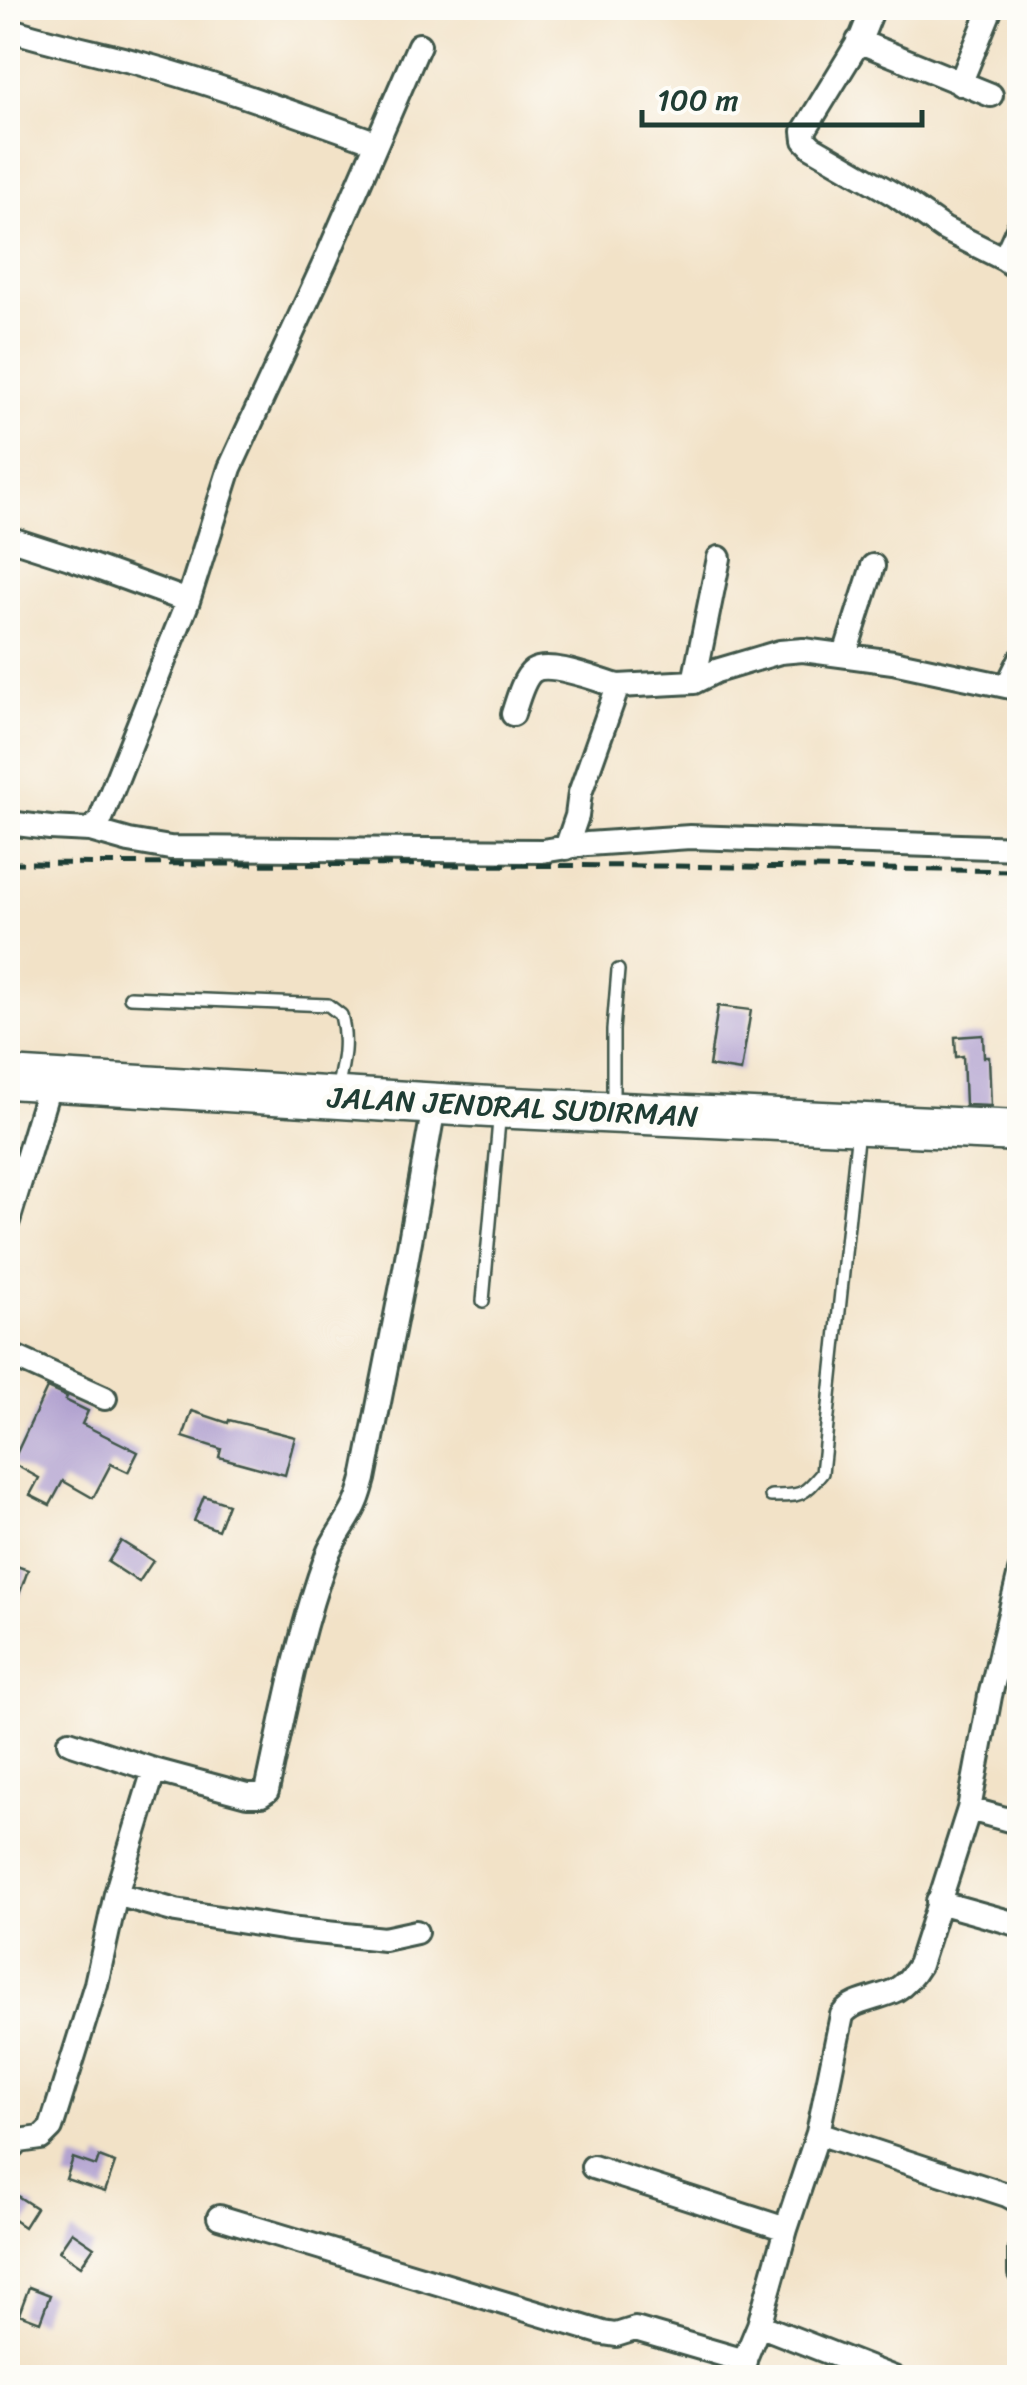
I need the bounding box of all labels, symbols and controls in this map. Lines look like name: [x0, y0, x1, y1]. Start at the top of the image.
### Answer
scale bar: [642, 65, 922, 127]
text: 100 m: [657, 73, 739, 127]
street label: JALAN JENDRAL SUDIRMAN: [325, 1070, 700, 1144]

